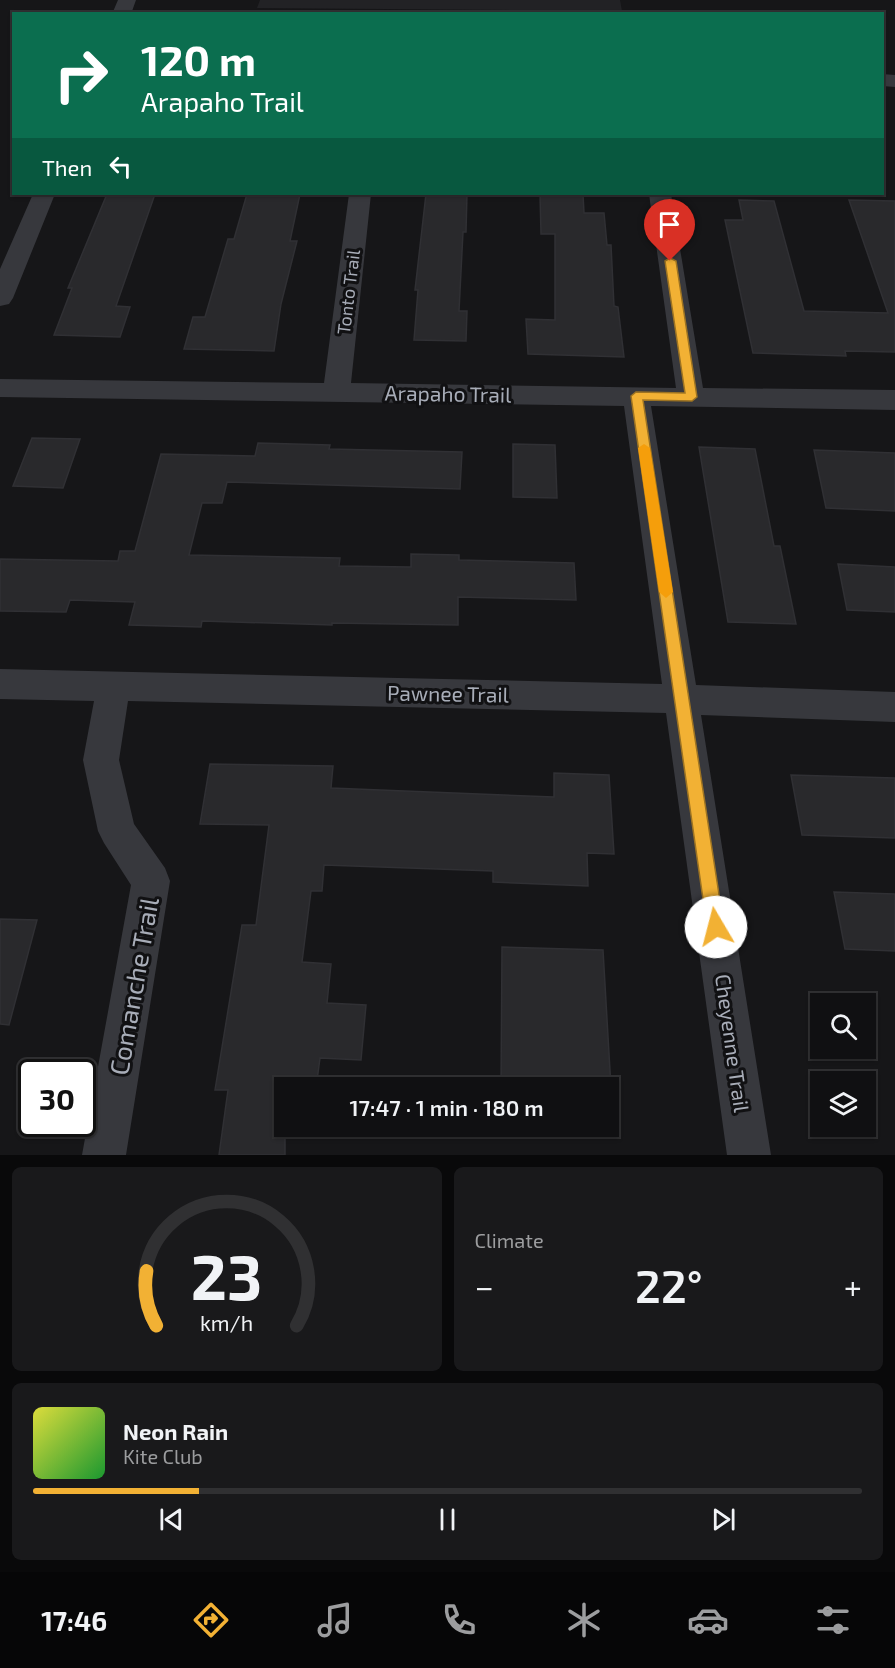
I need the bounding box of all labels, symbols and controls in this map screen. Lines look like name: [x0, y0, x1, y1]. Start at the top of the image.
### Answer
text: 120 m: [141, 34, 256, 84]
icon: right: [42, 36, 120, 114]
text: Arapaho Trail: [141, 85, 304, 117]
icon: left: [104, 150, 137, 183]
text: Then: [42, 154, 92, 180]
pin: [644, 199, 695, 261]
icon: arrive: [653, 208, 686, 241]
street label: Tonto Trail: [332, 248, 364, 336]
street label: Arapaho Trail: [384, 379, 512, 407]
street label: Pawnee Trail: [387, 679, 510, 707]
street label: Comanche Trail: [102, 894, 164, 1077]
position arrow: [684, 895, 748, 959]
street label: Cheyenne Trail: [711, 972, 755, 1114]
map controls: [810, 993, 876, 1137]
button: search: [810, 993, 876, 1059]
speed limit sign: 30: [18, 1059, 96, 1137]
button: layers: [810, 1071, 876, 1137]
text: 17:47 · 1 min · 180 m: [349, 1094, 544, 1120]
text: Climate: [475, 1228, 544, 1252]
text: 23: [191, 1238, 263, 1313]
text: 22°: [635, 1258, 703, 1312]
text: −: [475, 1266, 494, 1306]
text: +: [844, 1266, 862, 1306]
text: km/h: [200, 1310, 253, 1335]
text: Neon Rain: [123, 1418, 228, 1444]
text: Kite Club: [123, 1444, 203, 1468]
icon: previous: [155, 1503, 188, 1536]
icon: pause: [431, 1503, 464, 1536]
icon: next: [707, 1503, 740, 1536]
icon: directions: [190, 1599, 232, 1641]
icon: music: [314, 1599, 356, 1641]
icon: phone: [438, 1599, 480, 1641]
icon: climate: [563, 1599, 605, 1641]
icon: car: [687, 1599, 729, 1641]
icon: filters: [812, 1599, 854, 1641]
text: 17:46: [41, 1604, 107, 1636]

